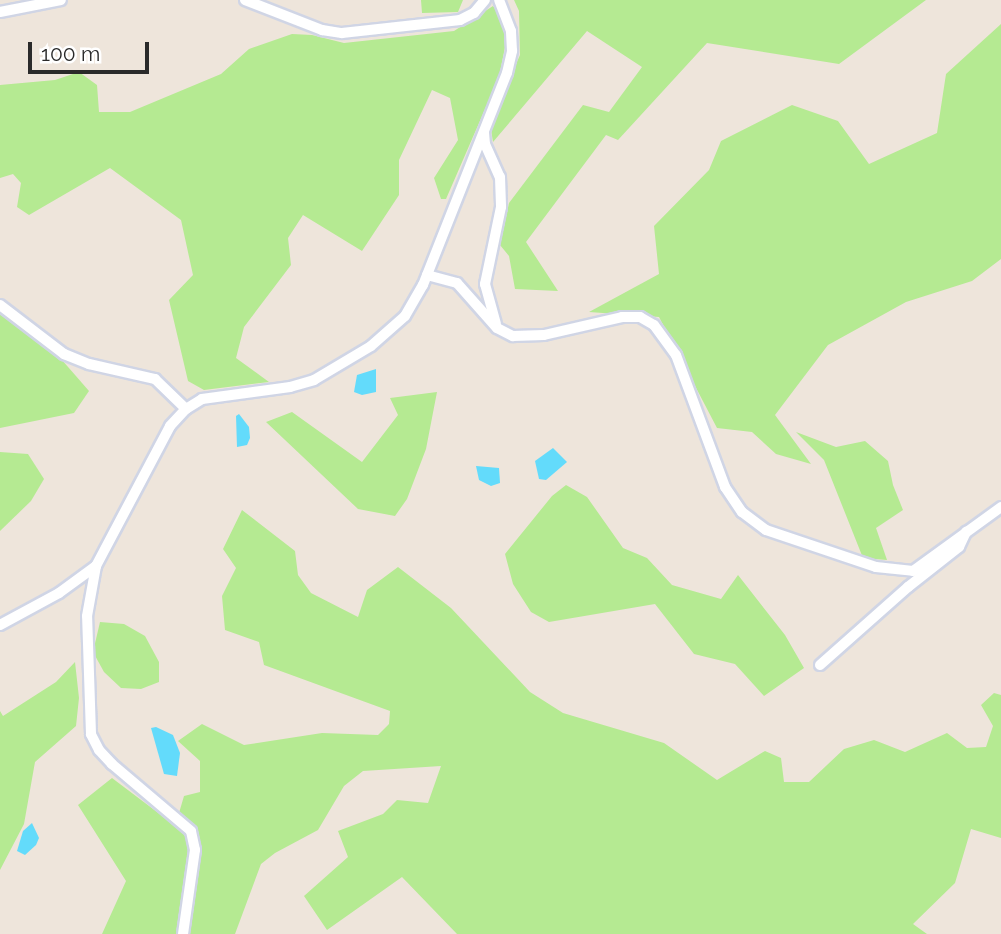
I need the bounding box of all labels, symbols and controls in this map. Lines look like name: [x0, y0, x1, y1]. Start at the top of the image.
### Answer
scale bar: [32, 28, 152, 72]
text: 100 m: [41, 41, 100, 66]

